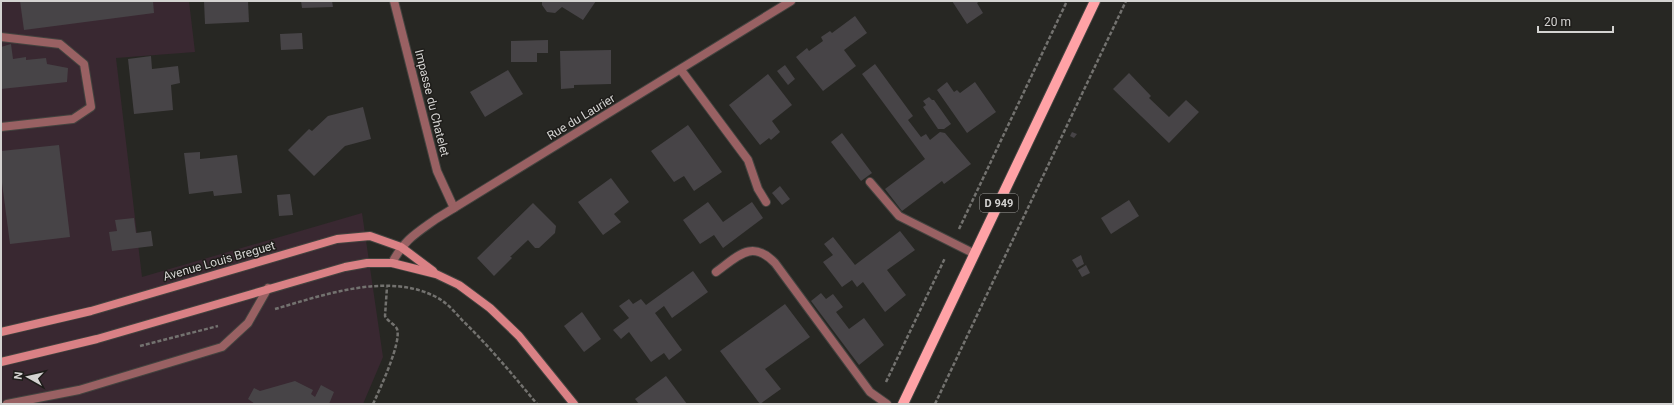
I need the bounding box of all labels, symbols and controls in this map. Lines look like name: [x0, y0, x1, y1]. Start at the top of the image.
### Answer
scale bar: [1538, 8, 1613, 34]
text: 20 m: [1544, 15, 1571, 29]
street label: Impasse du Chatelet: [412, 48, 452, 158]
street label: Rue du Laurier: [545, 91, 617, 143]
road number: D 949: [980, 194, 1018, 212]
street label: Avenue Louis Breguet: [161, 238, 277, 284]
north arrow: [8, 357, 48, 397]
text: N: [12, 371, 26, 380]

